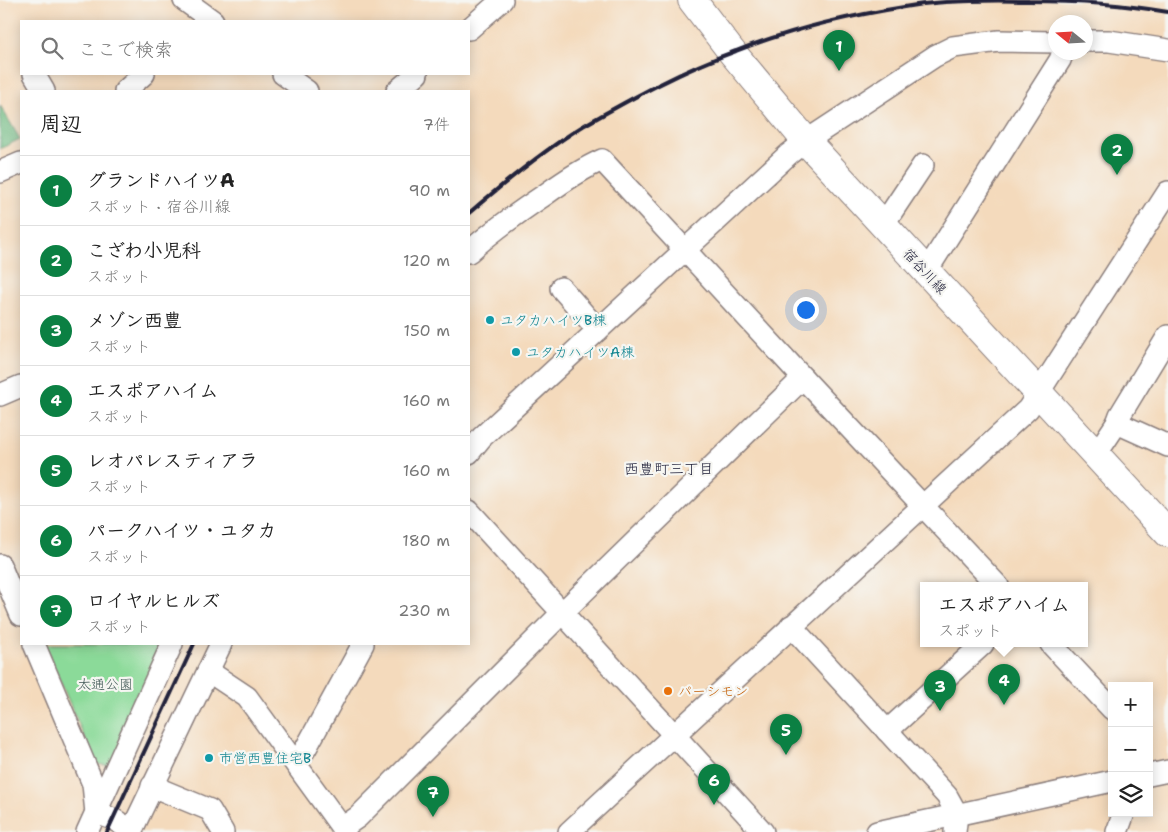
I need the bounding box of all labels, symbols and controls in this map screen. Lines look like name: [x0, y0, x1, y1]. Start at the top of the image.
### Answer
north arrow: [1048, 15, 1093, 60]
search box: [20, 20, 470, 75]
pin: 1: [823, 30, 855, 71]
icon: search: [38, 34, 66, 62]
text: ここで検索: [78, 37, 173, 62]
text: 周辺: [40, 110, 82, 138]
text: 7件: [423, 114, 450, 135]
pin: 2: [1101, 134, 1133, 175]
text: グランドハイツA: [87, 168, 235, 193]
text: 1: [52, 180, 60, 201]
text: 90 m: [409, 180, 450, 201]
text: スポット · 宿谷川線: [87, 196, 230, 217]
text: こざわ小児科: [87, 238, 201, 263]
street label: 宿谷川線: [899, 244, 951, 298]
text: 2: [50, 250, 62, 271]
text: 120 m: [403, 250, 450, 271]
text: スポット: [87, 266, 151, 287]
your location: [793, 297, 819, 323]
text: メゾン西豊: [87, 308, 182, 333]
place label: ユタカハイツB棟: [500, 311, 607, 329]
marker: ユタカハイツB棟: [484, 314, 496, 326]
text: 3: [50, 320, 62, 341]
text: 150 m: [403, 320, 450, 341]
text: スポット: [87, 336, 151, 357]
place label: ユタカハイツA棟: [526, 343, 635, 361]
marker: ユタカハイツA棟: [510, 346, 522, 358]
text: エスポアハイム: [87, 378, 218, 403]
text: 4: [50, 390, 62, 411]
text: 160 m: [403, 390, 450, 411]
text: スポット: [87, 406, 151, 427]
text: レオパレスティアラ: [87, 448, 258, 473]
district label: 西豊町三丁目: [624, 459, 714, 479]
text: 5: [51, 460, 61, 481]
text: 160 m: [403, 460, 450, 481]
text: スポット: [87, 476, 151, 497]
text: パークハイツ・ユタカ: [87, 518, 277, 543]
text: 6: [50, 530, 62, 551]
text: 180 m: [402, 530, 450, 551]
text: スポット: [87, 546, 151, 567]
popup: [920, 582, 1088, 647]
text: ロイヤルヒルズ: [87, 588, 220, 613]
text: エスポアハイム: [938, 592, 1070, 617]
text: 7: [50, 600, 62, 621]
text: 230 m: [398, 600, 450, 621]
text: スポット: [87, 616, 151, 637]
text: スポット: [938, 620, 1002, 641]
pin: 4: [988, 664, 1020, 705]
pin: 3: [924, 670, 956, 711]
park label: 太通公園: [77, 675, 133, 693]
place label: パーシモン: [678, 682, 748, 700]
map controls: [1108, 682, 1153, 817]
button: +: [1108, 682, 1153, 727]
marker: パーシモン: [662, 685, 674, 697]
pin: 5: [770, 714, 802, 755]
button: −: [1108, 727, 1153, 772]
place label: 市営西豊住宅B: [219, 749, 311, 767]
marker: 市営西豊住宅B: [203, 752, 215, 764]
pin: 6: [698, 764, 730, 805]
button: layers: [1108, 772, 1153, 817]
pin: 7: [417, 776, 449, 817]

